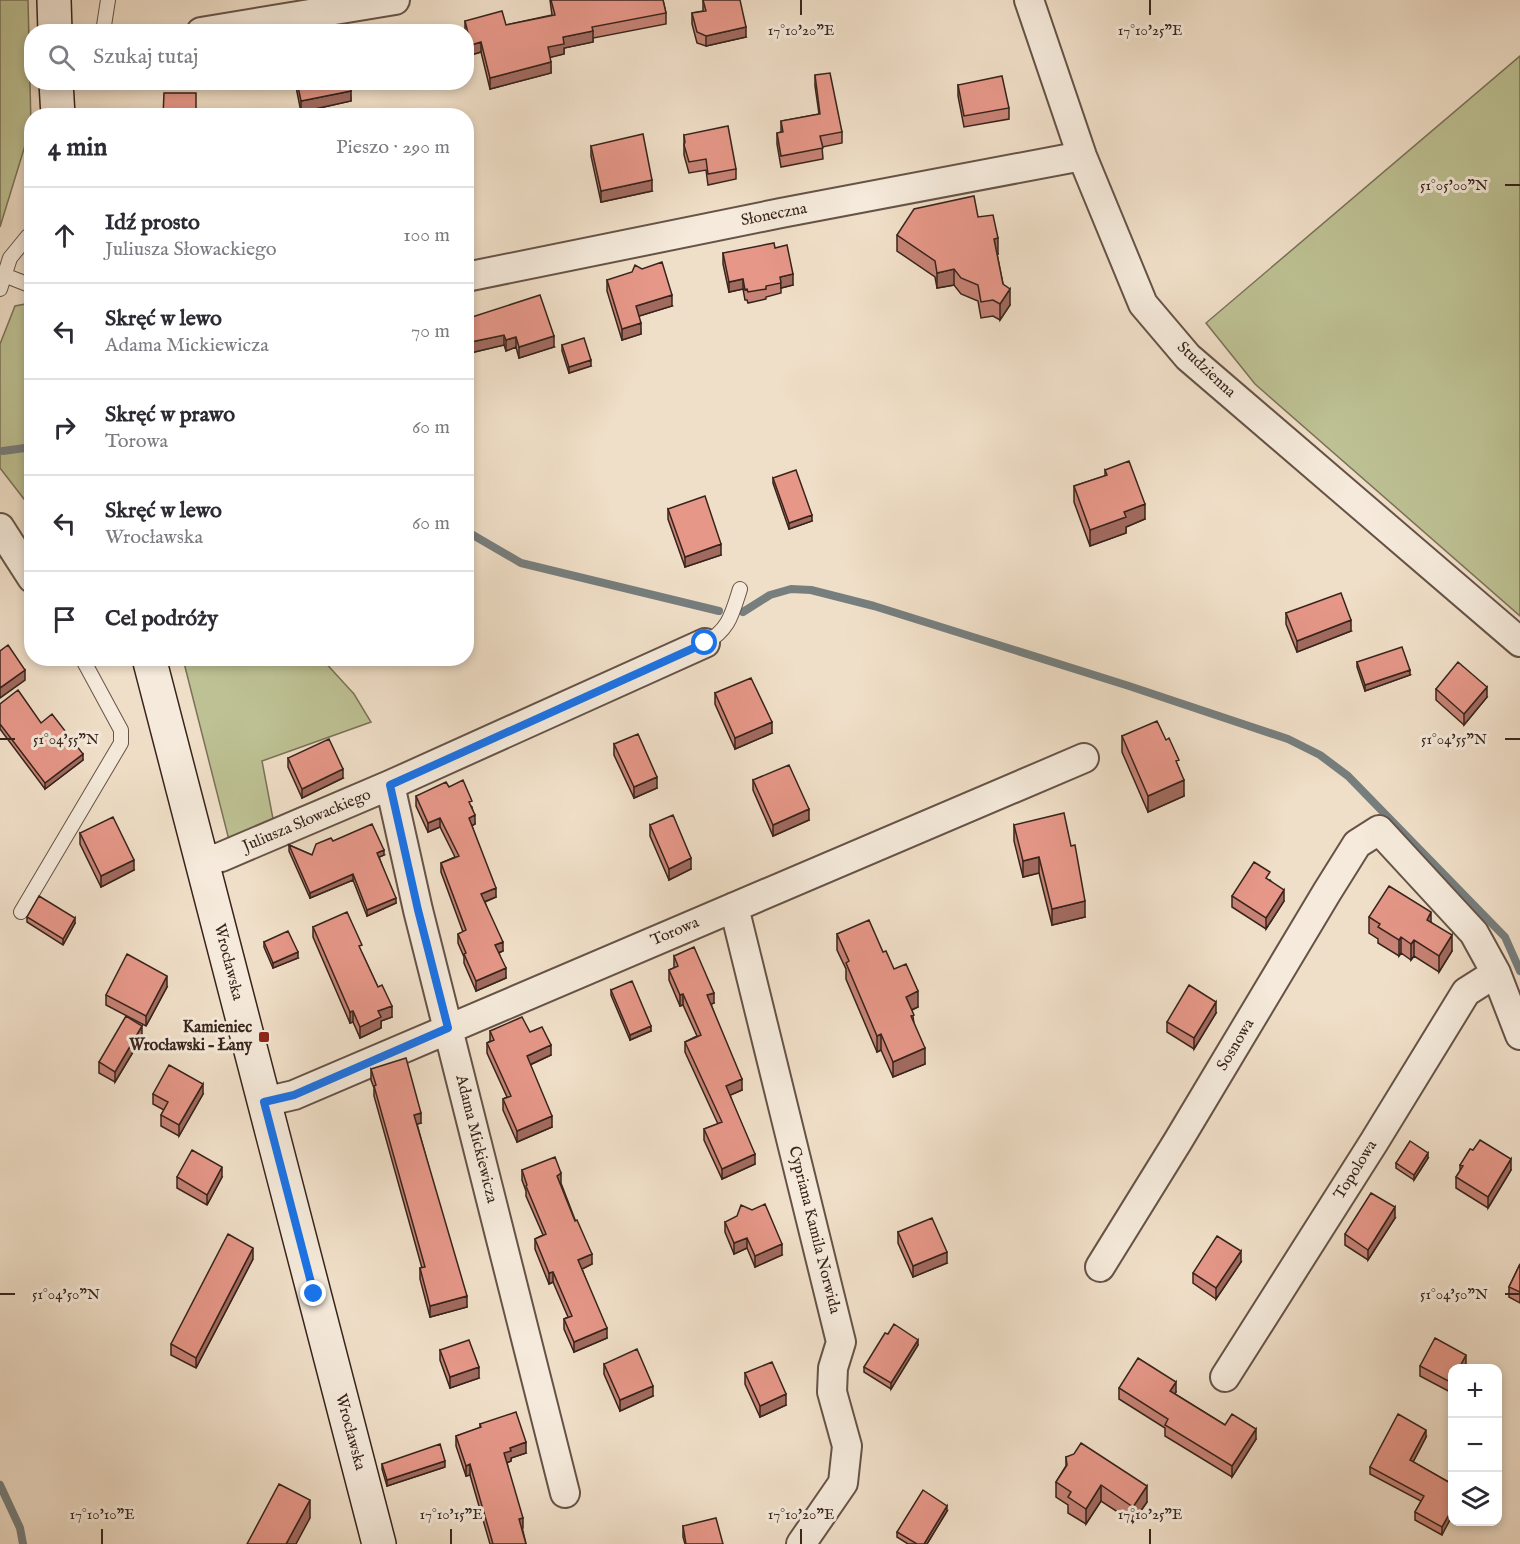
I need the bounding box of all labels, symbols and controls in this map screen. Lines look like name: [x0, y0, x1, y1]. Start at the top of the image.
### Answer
text: 17°10'20"E: [768, 21, 834, 40]
text: 17°10'25"E: [1118, 21, 1182, 40]
search box: [24, 24, 474, 90]
icon: search: [45, 41, 78, 74]
text: Szukaj tutaj: [93, 43, 198, 71]
text: 4 min: [48, 131, 107, 164]
text: Pieszo · 290 m: [336, 135, 450, 160]
text: 51°05'00"N: [1420, 176, 1488, 195]
street label: Słoneczna: [739, 199, 809, 231]
text: Idź prosto: [105, 209, 200, 237]
icon: ahead: [48, 219, 81, 252]
text: 100 m: [403, 223, 450, 248]
text: Juliusza Słowackiego: [105, 237, 277, 262]
text: Skręć w lewo: [105, 305, 222, 333]
icon: left: [48, 315, 81, 348]
text: 70 m: [411, 319, 450, 344]
text: Adama Mickiewicza: [105, 333, 269, 358]
street label: Studzienna: [1172, 338, 1240, 402]
text: Skręć w prawo: [105, 401, 235, 429]
icon: right: [48, 411, 81, 444]
text: 60 m: [412, 415, 450, 440]
text: Torowa: [105, 429, 168, 454]
text: Skręć w lewo: [105, 497, 222, 525]
icon: left: [48, 507, 81, 540]
text: 60 m: [412, 511, 450, 536]
text: Wrocławska: [105, 525, 203, 550]
icon: arrive: [48, 603, 81, 636]
text: Cel podróży: [105, 605, 218, 633]
route start: [691, 629, 717, 655]
text: 51°04'55"N: [33, 730, 99, 749]
text: 51°04'55"N: [1421, 730, 1487, 749]
street label: Juliusza Słowackiego: [238, 785, 374, 858]
street label: Torowa: [648, 913, 702, 951]
street label: Wrocławska: [209, 922, 247, 1003]
street label: Sosnowa: [1213, 1015, 1259, 1075]
place label: Kamieniec Wrocławski – Łany: [128, 1018, 253, 1056]
marker: Kamieniec Wrocławski – Łany: [257, 1030, 271, 1044]
street label: Adama Mickiewicza: [450, 1072, 502, 1205]
street label: Topolowa: [1330, 1137, 1382, 1203]
street label: Cypriana Kamila Norwida: [784, 1144, 845, 1316]
route end: [300, 1280, 326, 1306]
text: 51°04'50"N: [32, 1285, 100, 1304]
text: 51°04'50"N: [1420, 1285, 1488, 1304]
map controls: [1448, 1364, 1502, 1526]
button: +: [1448, 1364, 1502, 1418]
street label: Wrocławska: [330, 1392, 370, 1473]
button: −: [1448, 1418, 1502, 1472]
button: layers: [1448, 1472, 1502, 1526]
text: 17°10'10"E: [69, 1505, 135, 1524]
text: 17°10'15"E: [419, 1505, 483, 1524]
text: 17°10'20"E: [768, 1505, 834, 1524]
text: 17°10'25"E: [1118, 1505, 1182, 1524]

